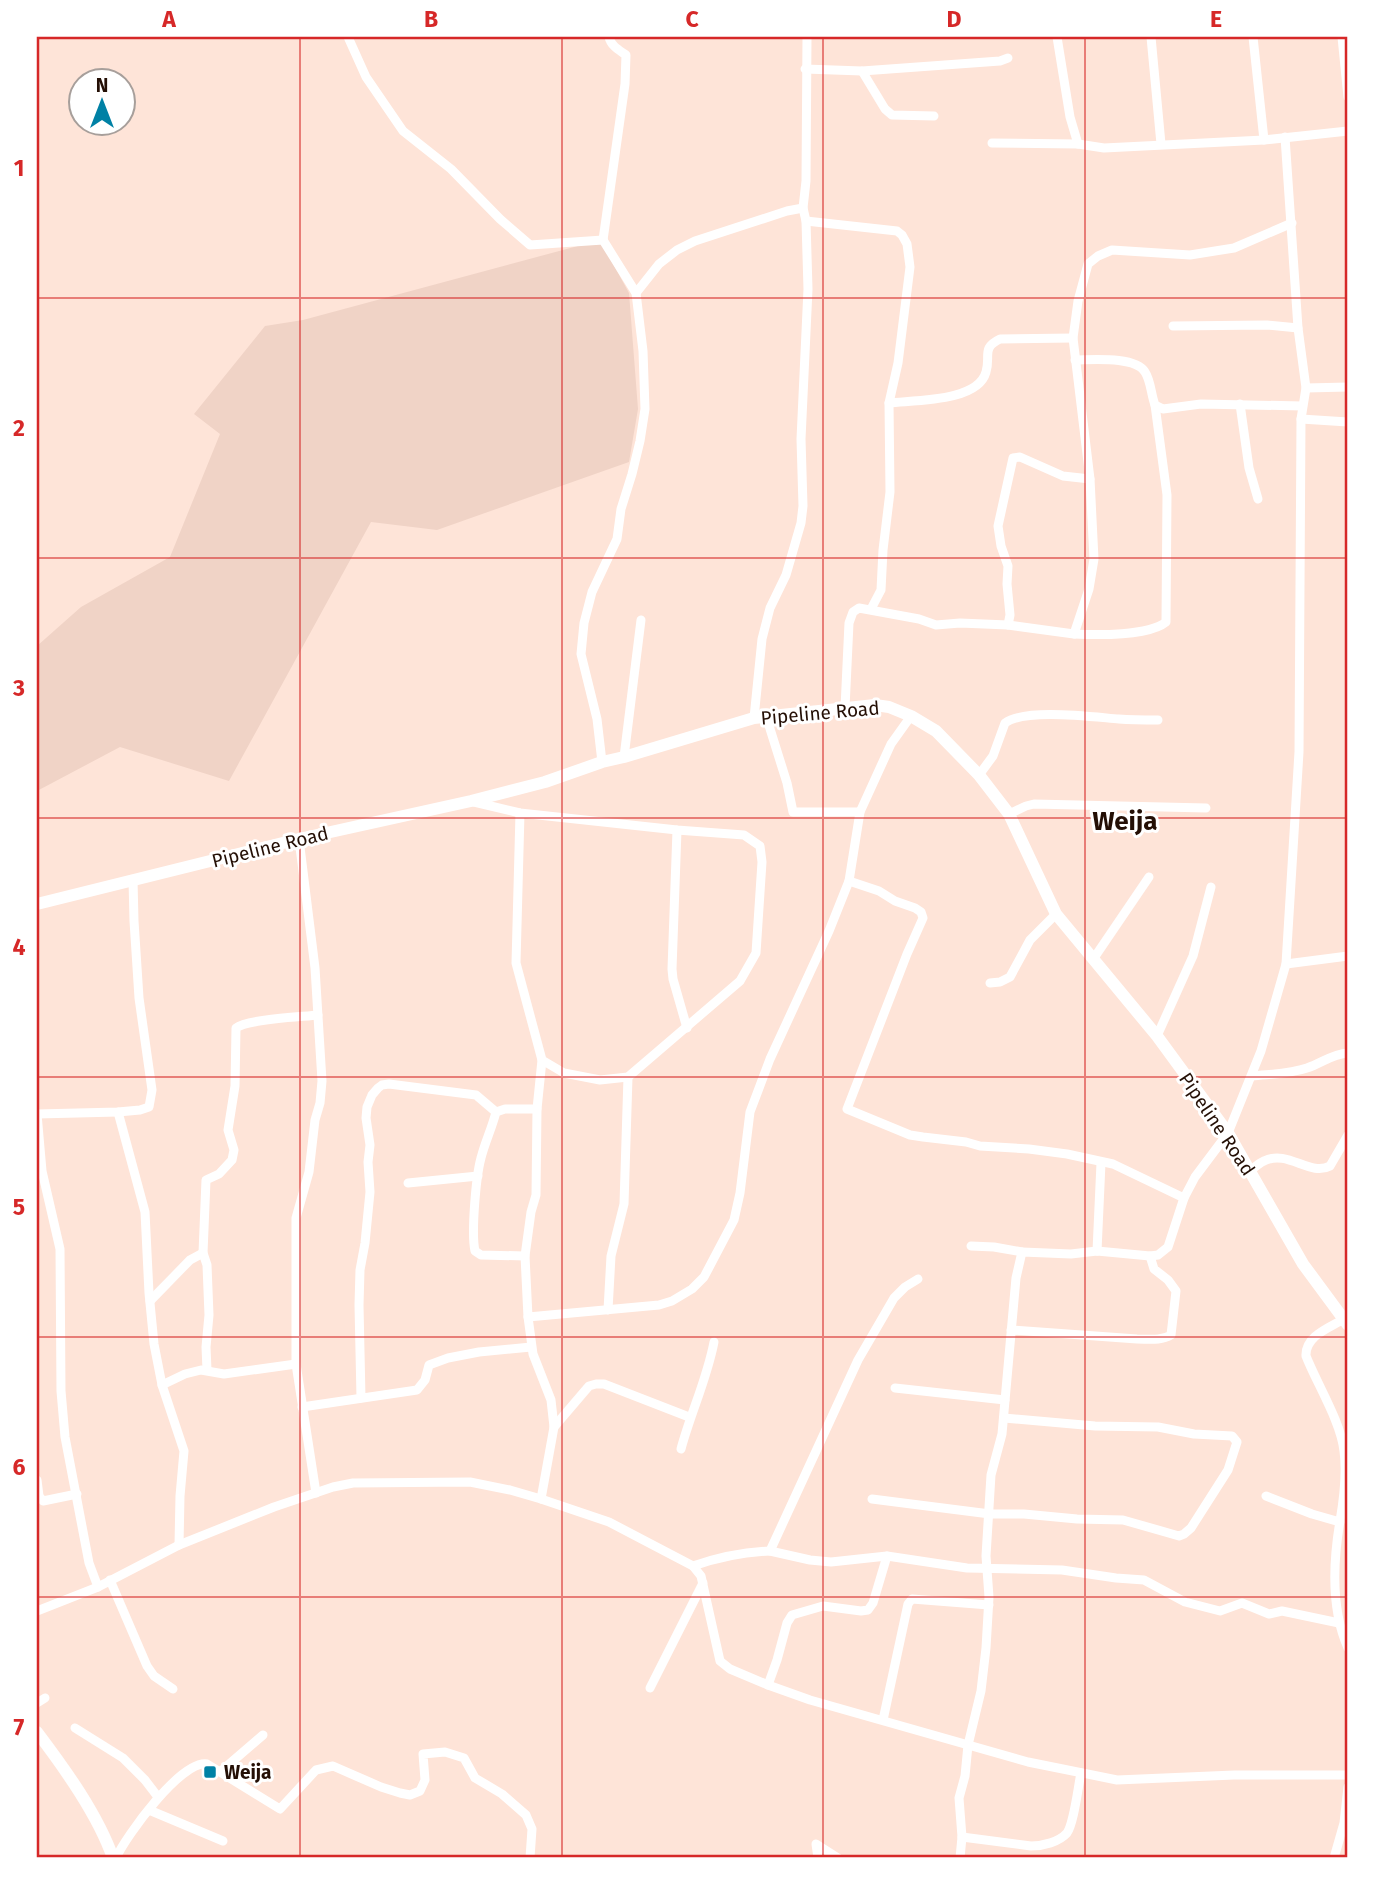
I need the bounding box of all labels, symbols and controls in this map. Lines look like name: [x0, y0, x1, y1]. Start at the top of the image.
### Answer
text: A: [161, 5, 176, 33]
text: B: [424, 5, 438, 33]
text: C: [685, 5, 699, 33]
text: D: [947, 5, 962, 33]
text: E: [1210, 5, 1222, 33]
north arrow: [66, 66, 136, 136]
text: N: [96, 74, 108, 97]
text: 1: [14, 154, 24, 182]
text: 2: [13, 414, 25, 442]
text: 3: [12, 674, 25, 702]
street label: Pipeline Road: [760, 696, 880, 730]
district label: Weija: [1092, 806, 1158, 837]
street label: Pipeline Road: [209, 821, 331, 873]
text: 4: [13, 933, 26, 961]
street label: Pipeline Road: [1174, 1068, 1260, 1180]
text: 5: [13, 1193, 25, 1221]
text: 6: [13, 1453, 26, 1481]
text: 7: [14, 1713, 25, 1741]
place label: Weija: [224, 1761, 272, 1784]
marker: Weija: [202, 1764, 218, 1780]

